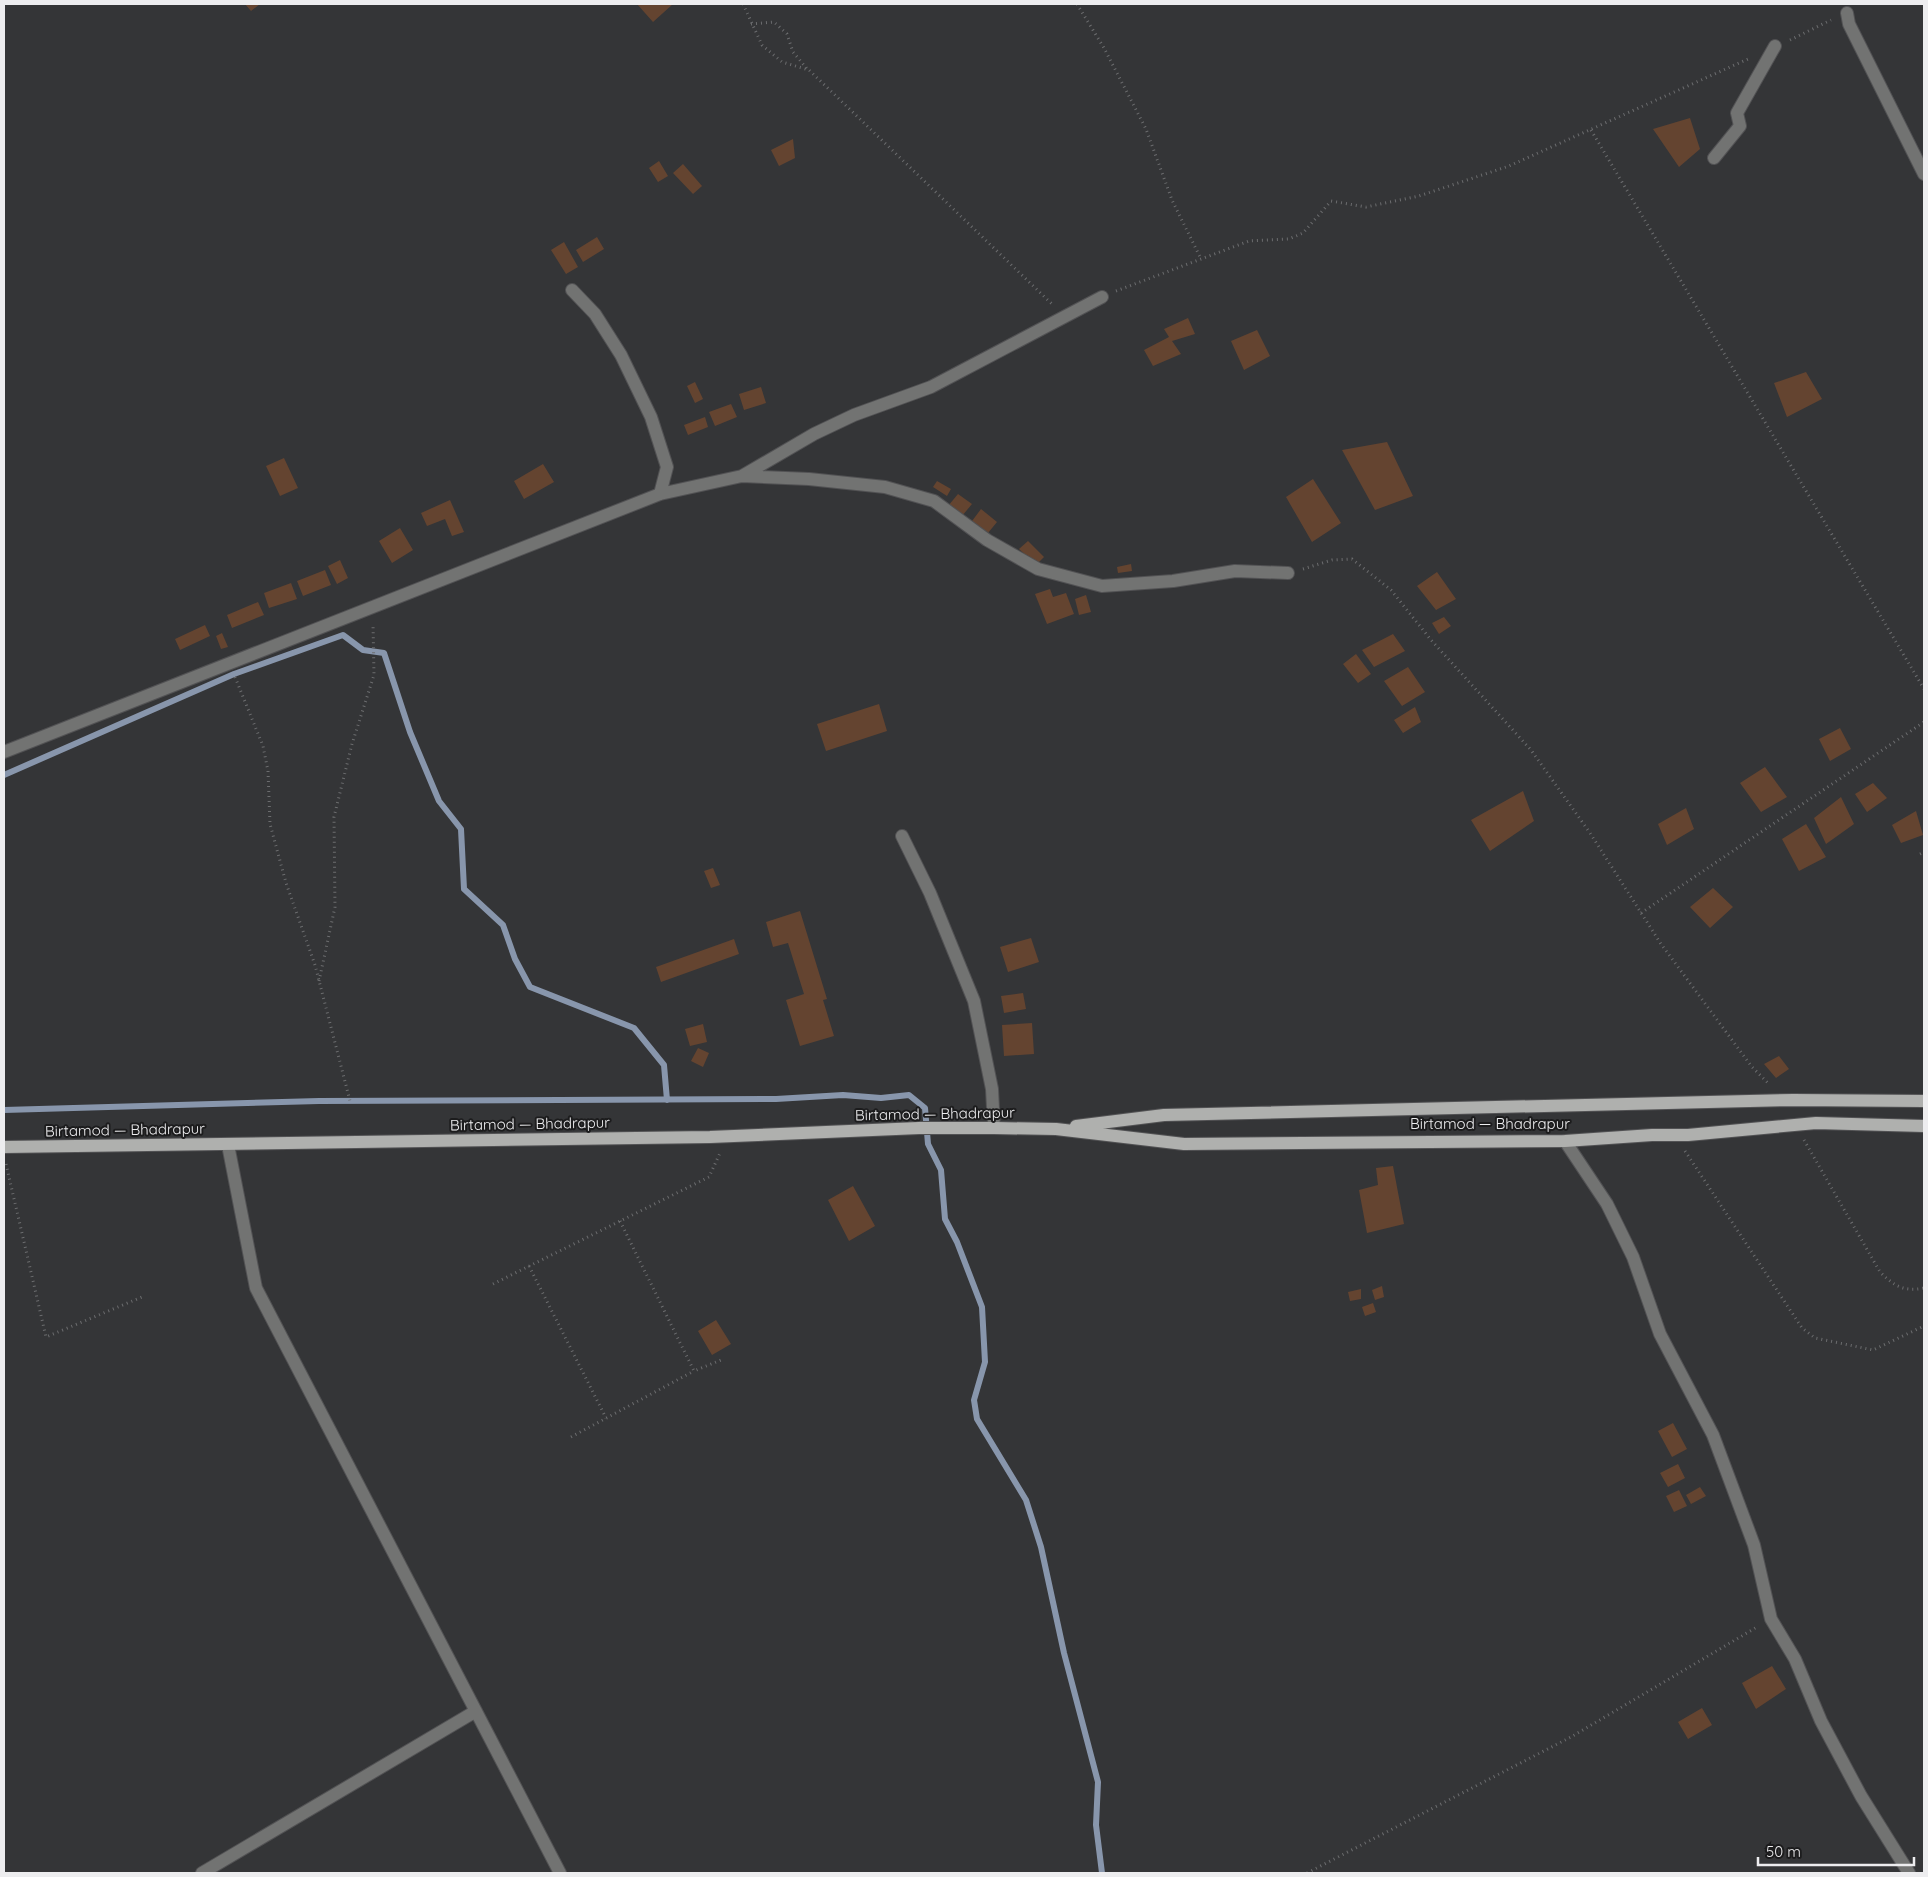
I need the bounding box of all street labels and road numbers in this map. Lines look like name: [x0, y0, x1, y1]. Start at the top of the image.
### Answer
street label: Birtamod — Bhadrapur: [855, 1103, 1015, 1124]
street label: Birtamod — Bhadrapur: [450, 1113, 610, 1134]
street label: Birtamod — Bhadrapur: [1410, 1114, 1570, 1133]
street label: Birtamod — Bhadrapur: [45, 1119, 205, 1140]

